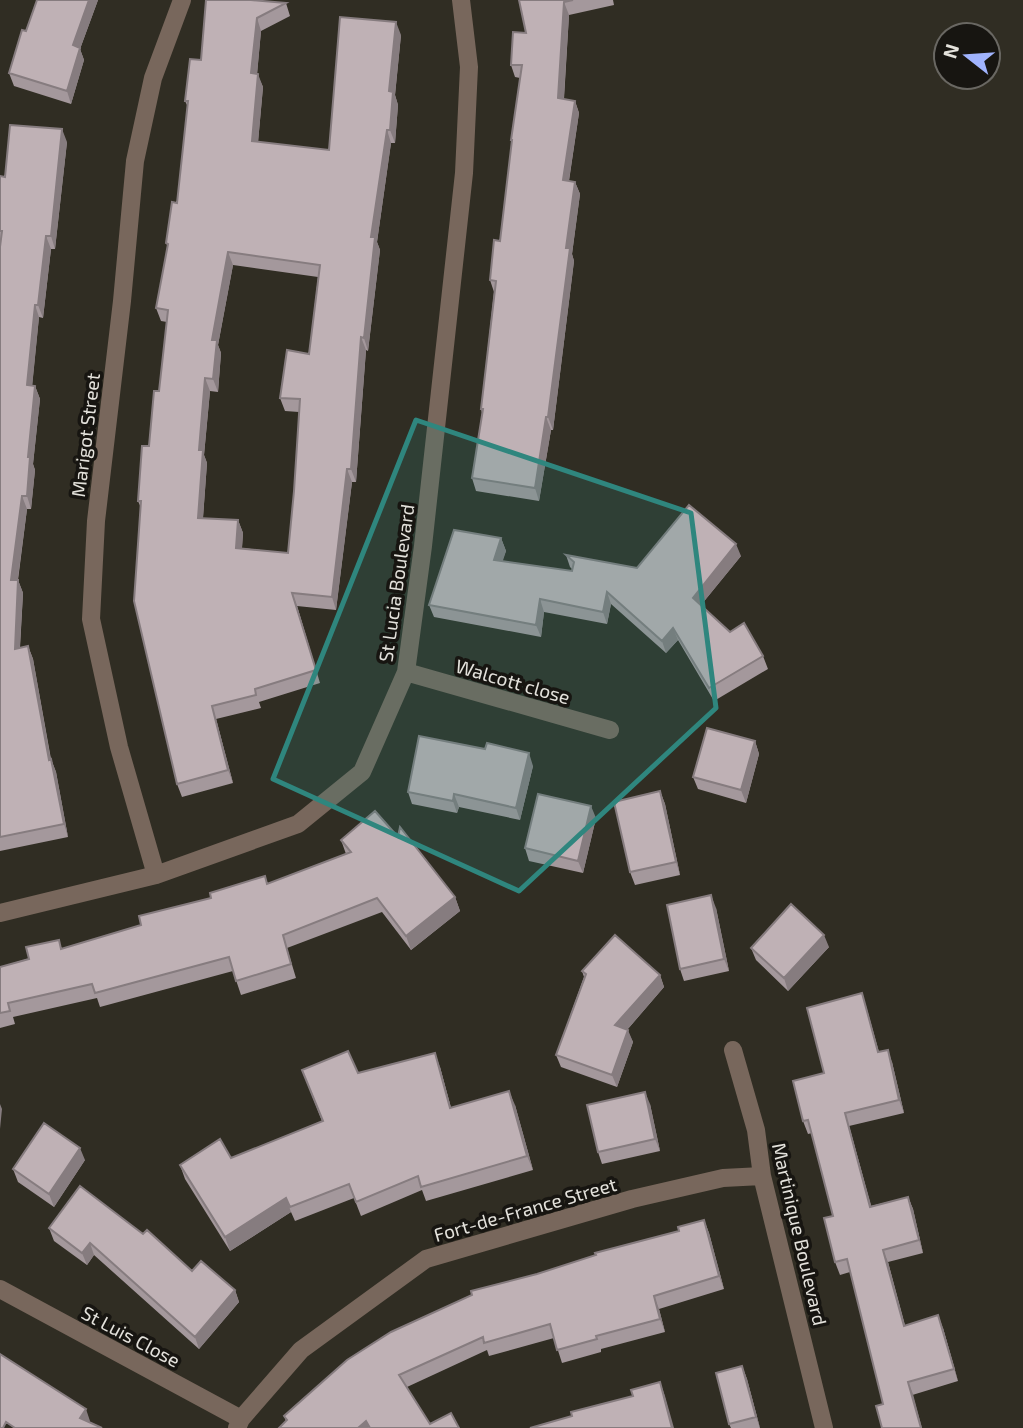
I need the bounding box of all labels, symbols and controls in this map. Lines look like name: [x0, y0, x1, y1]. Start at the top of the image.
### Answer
north arrow: [932, 21, 1002, 91]
text: N: [937, 41, 963, 61]
street label: Marigot Street: [66, 372, 104, 498]
street label: St Lucia Boulevard: [374, 503, 418, 663]
street label: Walcott close: [453, 654, 573, 708]
street label: Martinique Boulevard: [768, 1141, 832, 1327]
street label: Fort-de-France Street: [431, 1172, 619, 1246]
street label: St Luis Close: [78, 1300, 184, 1372]

